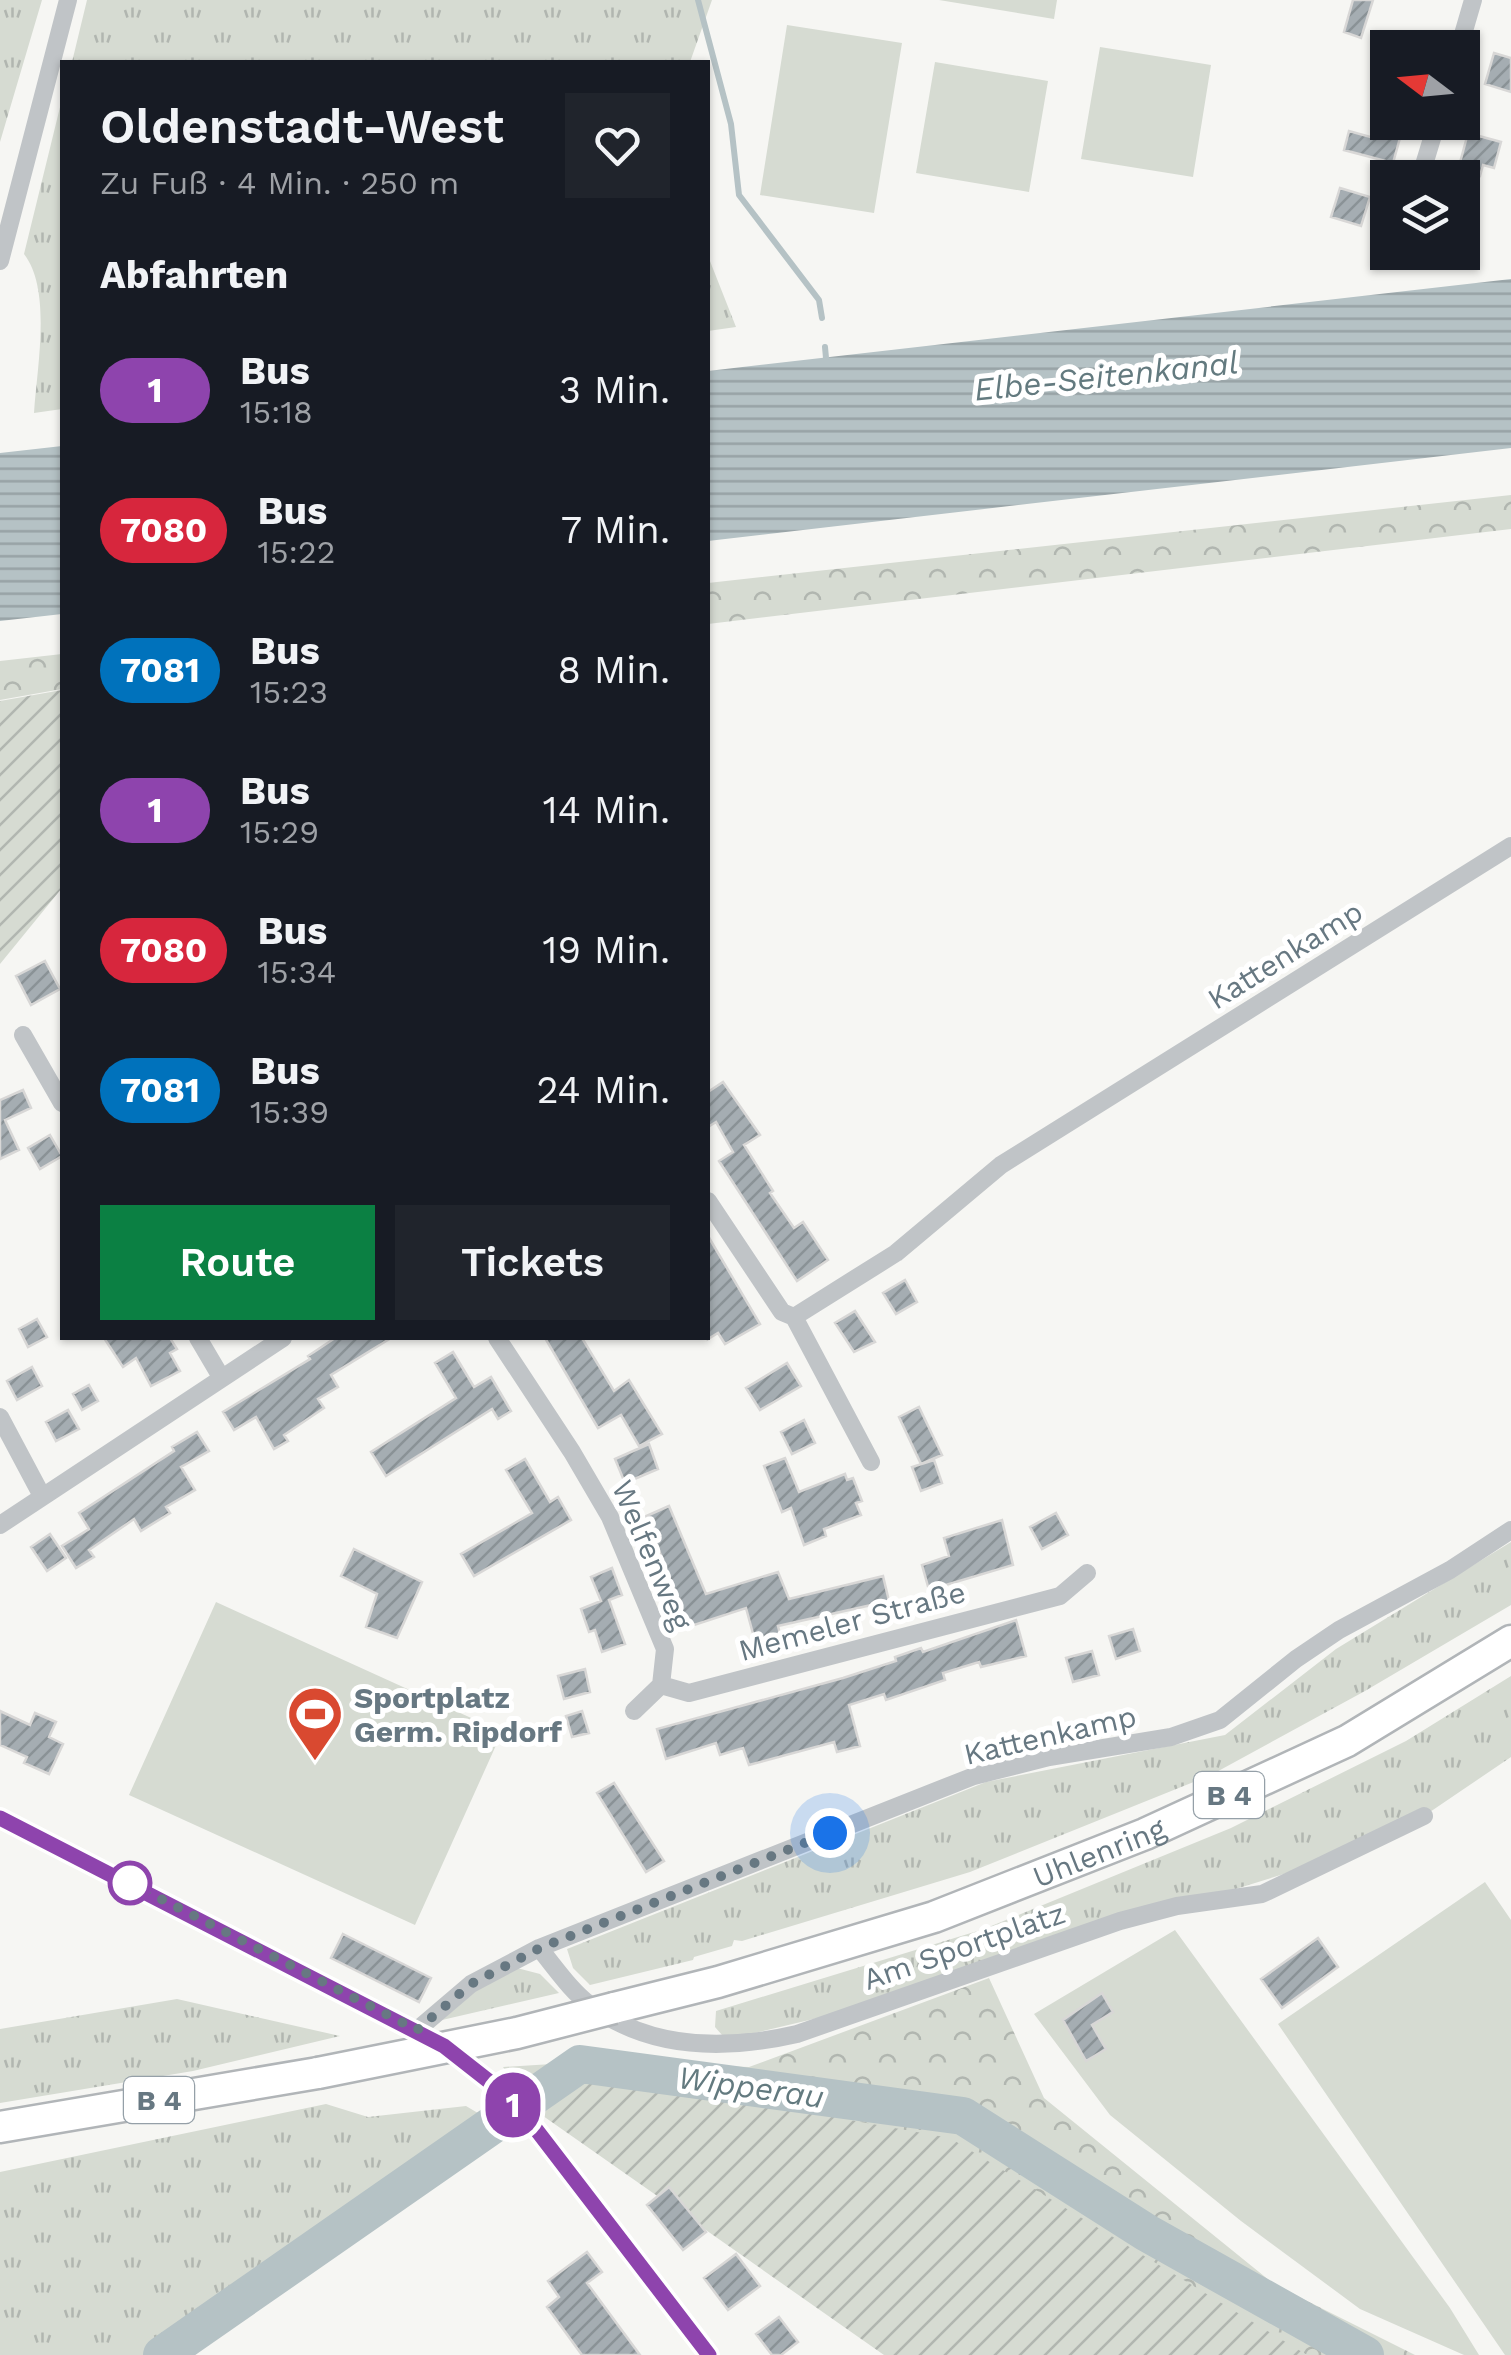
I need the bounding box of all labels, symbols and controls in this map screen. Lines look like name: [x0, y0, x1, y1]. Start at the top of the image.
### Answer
north arrow: [1370, 30, 1480, 140]
map controls: [1370, 30, 1480, 270]
button: heart: [565, 93, 670, 198]
text: Oldenstadt-West: [100, 98, 504, 155]
button: layers: [1370, 160, 1480, 270]
text: Zu Fuß · 4 Min. · 250 m: [100, 164, 459, 202]
text: Abfahrten: [100, 253, 288, 297]
water label: Elbe-Seitenkanal: [972, 343, 1240, 409]
text: Bus: [240, 349, 310, 393]
text: 3 Min.: [559, 368, 670, 412]
text: 1: [147, 369, 163, 411]
text: 15:18: [240, 393, 313, 431]
text: Bus: [257, 489, 327, 533]
text: 7 Min.: [561, 508, 670, 552]
text: 7080: [120, 509, 207, 551]
text: 15:22: [257, 533, 335, 571]
text: Bus: [250, 629, 320, 673]
text: 8 Min.: [557, 648, 670, 692]
text: 7081: [120, 649, 200, 691]
text: 15:23: [250, 673, 328, 711]
text: Bus: [240, 769, 310, 813]
text: 14 Min.: [543, 788, 670, 832]
text: 1: [147, 789, 163, 831]
text: 15:29: [240, 813, 319, 851]
street label: Kattenkamp: [1201, 894, 1369, 1016]
text: Bus: [257, 909, 327, 953]
text: 19 Min.: [543, 928, 670, 972]
text: 7080: [120, 929, 207, 971]
text: 15:34: [257, 953, 336, 991]
text: Bus: [250, 1049, 320, 1093]
text: 24 Min.: [537, 1068, 670, 1112]
text: 7081: [120, 1069, 200, 1111]
text: 15:39: [250, 1093, 329, 1131]
button: Route: [100, 1205, 375, 1320]
button: Tickets: [395, 1205, 670, 1320]
street label: Welfenweg: [605, 1475, 699, 1635]
street label: Memeler Straße: [735, 1574, 969, 1668]
place label: Sportplatz Germ. Ripdorf: [354, 1680, 563, 1749]
sports icon: Sportplatz Germ. Ripdorf: [285, 1684, 345, 1763]
street label: Kattenkamp: [960, 1698, 1140, 1772]
road number: B 4: [1194, 1772, 1264, 1818]
your location: [805, 1808, 855, 1858]
street label: Uhlenring: [1028, 1810, 1171, 1894]
unlabelled marker: [109, 1862, 151, 1904]
street label: Am Sportplatz: [858, 1895, 1070, 1997]
water label: Wipperau: [676, 2058, 826, 2116]
line badge: 1: [480, 2072, 546, 2138]
road number: B 4: [124, 2077, 194, 2123]
text: 1: [505, 2084, 521, 2126]

